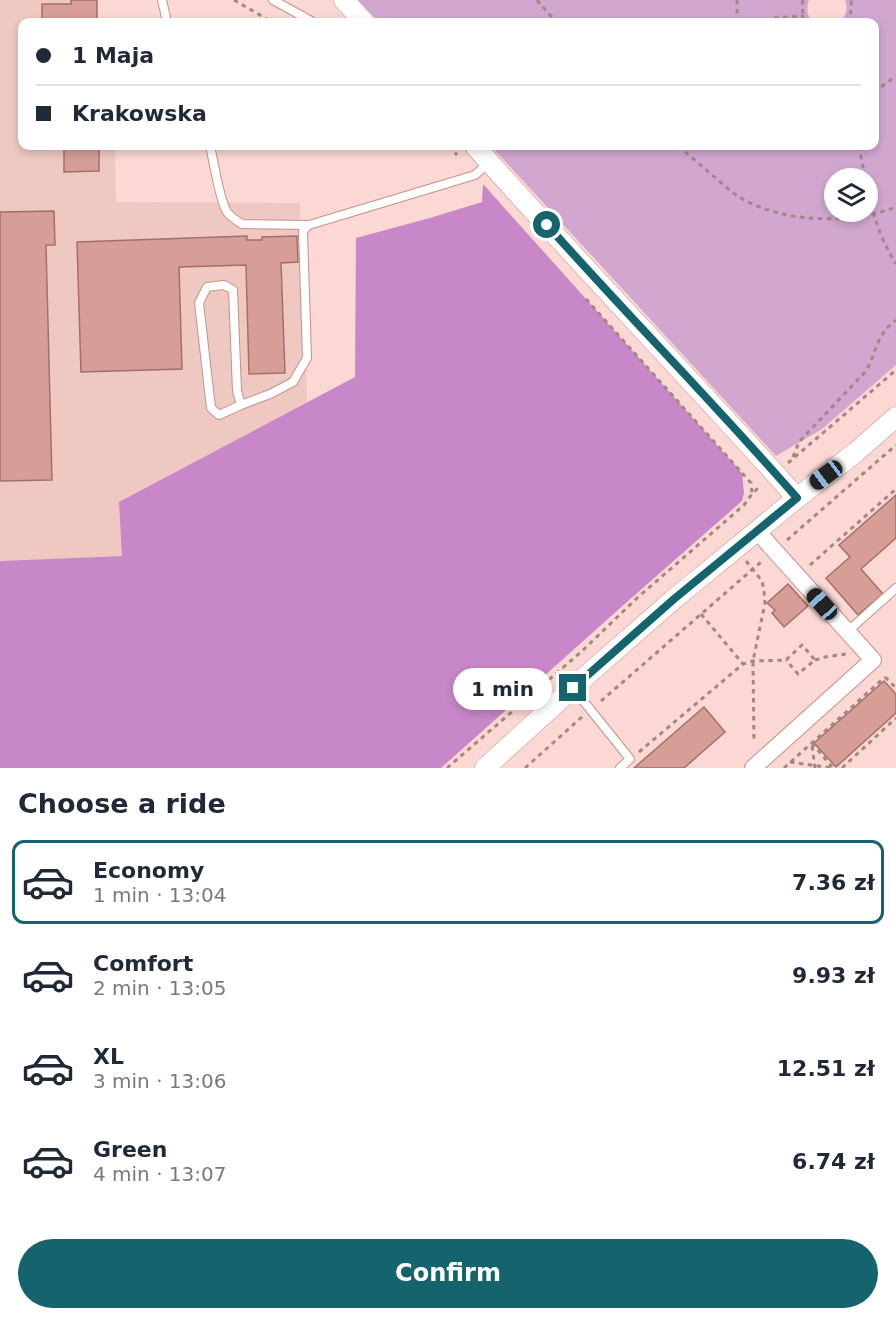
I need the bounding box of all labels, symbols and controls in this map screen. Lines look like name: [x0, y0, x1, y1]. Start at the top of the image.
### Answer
text: 1 Maja: [72, 43, 154, 68]
text: Krakowska: [72, 101, 207, 126]
map controls: [824, 168, 878, 222]
button: layers: [824, 168, 878, 222]
route start: [533, 211, 560, 238]
car: [806, 457, 846, 493]
car: [803, 585, 841, 623]
callout: 1 min: [453, 667, 552, 709]
route end: [559, 674, 586, 701]
text: 1 min: [471, 677, 534, 701]
text: Choose a ride: [18, 788, 226, 819]
icon: car: [21, 855, 75, 909]
text: Economy: [93, 858, 204, 883]
text: 7.36 zł: [792, 870, 875, 895]
text: 1 min · 13:04: [93, 883, 227, 907]
icon: car: [21, 948, 75, 1002]
text: Comfort: [93, 951, 193, 976]
text: 9.93 zł: [792, 963, 875, 988]
text: 2 min · 13:05: [93, 976, 227, 1000]
icon: car: [21, 1041, 75, 1095]
text: XL: [93, 1044, 124, 1069]
text: 12.51 zł: [777, 1056, 875, 1081]
text: 3 min · 13:06: [93, 1069, 227, 1093]
icon: car: [21, 1134, 75, 1188]
text: Green: [93, 1137, 167, 1162]
text: 6.74 zł: [792, 1149, 875, 1174]
text: 4 min · 13:07: [93, 1162, 227, 1186]
button: Confirm: [18, 1239, 878, 1308]

